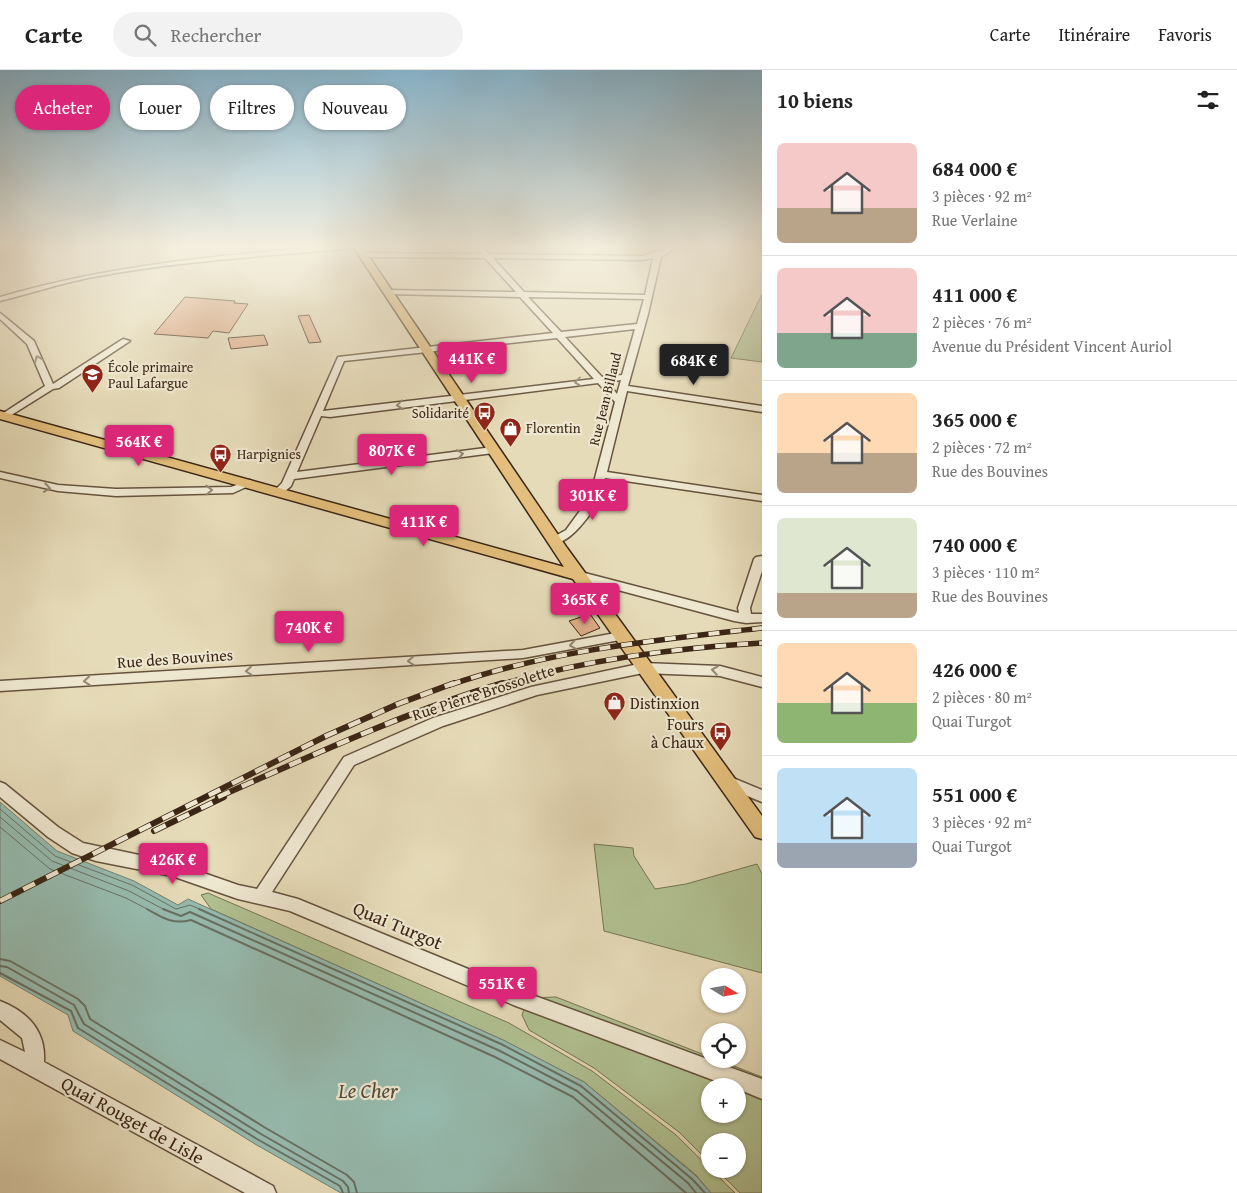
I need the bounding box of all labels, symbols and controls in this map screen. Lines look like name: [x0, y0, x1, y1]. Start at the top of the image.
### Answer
search box: [113, 12, 463, 57]
text: Carte: [25, 17, 83, 52]
icon: search: [131, 21, 159, 49]
text: Rechercher: [171, 21, 261, 49]
text: Carte: [990, 21, 1030, 48]
text: Itinéraire: [1058, 21, 1130, 48]
text: Favoris: [1158, 21, 1212, 48]
chip: Acheter: [15, 85, 110, 130]
chip: Louer: [120, 85, 200, 130]
chip: Filtres: [210, 85, 294, 130]
chip: Nouveau: [304, 85, 406, 130]
text: 10 biens: [777, 85, 853, 116]
icon: filters: [1194, 86, 1222, 114]
text: 684 000 €: [932, 153, 1017, 184]
icon: home: [817, 163, 877, 223]
text: 3 pièces · 92 m²: [932, 184, 1032, 208]
text: Rue Verlaine: [932, 208, 1018, 232]
text: 411 000 €: [932, 279, 1017, 310]
icon: home: [817, 288, 877, 348]
text: 2 pièces · 76 m²: [932, 310, 1032, 334]
text: Avenue du Président Vincent Auriol: [932, 334, 1172, 358]
pin: 441K €: [431, 342, 513, 384]
pin: 684K €: [653, 344, 735, 386]
text: 441K €: [449, 346, 495, 370]
text: 684K €: [671, 348, 717, 372]
street label: Rue Jean Billaud: [584, 350, 626, 448]
one-way arrow: [33, 355, 44, 364]
place label: École primaire Paul Lafargue: [108, 357, 194, 393]
school or university icon: École primaire Paul Lafargue: [80, 363, 104, 394]
one-way arrow: [574, 376, 582, 387]
one-way arrow: [395, 399, 403, 410]
bus stop icon: Solidarité: [473, 401, 497, 432]
place label: Solidarité: [412, 403, 469, 423]
text: 365 000 €: [932, 404, 1017, 435]
icon: home: [817, 413, 877, 473]
shop icon: Florentin: [498, 416, 522, 447]
place label: Florentin: [526, 418, 581, 438]
pin: 564K €: [98, 424, 180, 467]
text: 564K €: [116, 429, 162, 453]
pin: 807K €: [351, 434, 433, 476]
text: 2 pièces · 72 m²: [932, 435, 1032, 459]
text: 807K €: [369, 438, 415, 462]
bus stop icon: Harpignies: [209, 442, 233, 473]
place label: Harpignies: [237, 444, 301, 464]
one-way arrow: [457, 449, 465, 460]
text: Rue des Bouvines: [932, 459, 1048, 483]
pin: 301K €: [552, 478, 634, 521]
one-way arrow: [43, 482, 51, 493]
text: 301K €: [570, 483, 616, 507]
one-way arrow: [205, 485, 213, 496]
pin: 411K €: [383, 504, 465, 547]
text: 411K €: [401, 509, 447, 533]
text: 740 000 €: [932, 529, 1017, 560]
icon: home: [817, 538, 877, 598]
text: 3 pièces · 110 m²: [932, 560, 1040, 584]
pin: 365K €: [544, 582, 626, 625]
text: Rue des Bouvines: [932, 584, 1048, 608]
text: 365K €: [562, 587, 608, 611]
pin: 740K €: [268, 610, 350, 653]
text: 740K €: [286, 615, 332, 639]
one-way arrow: [568, 639, 577, 649]
street label: Rue des Bouvines: [116, 642, 234, 674]
text: 426 000 €: [932, 654, 1017, 685]
one-way arrow: [407, 655, 415, 666]
street label: Rue Pierre Brossolette: [409, 658, 557, 726]
icon: home: [817, 663, 877, 723]
one-way arrow: [245, 665, 253, 676]
one-way arrow: [710, 666, 719, 676]
one-way arrow: [82, 675, 90, 686]
text: 2 pièces · 80 m²: [932, 685, 1032, 709]
shop icon: Distinxion: [602, 691, 626, 722]
place label: Distinxion: [630, 691, 699, 715]
text: Quai Turgot: [932, 709, 1012, 733]
place label: Fours à Chaux: [651, 712, 705, 754]
bus stop icon: Fours à Chaux: [708, 721, 732, 752]
text: 551 000 €: [932, 779, 1017, 810]
icon: home: [817, 788, 877, 848]
text: 3 pièces · 92 m²: [932, 810, 1032, 834]
text: Quai Turgot: [932, 834, 1012, 858]
pin: 426K €: [132, 842, 214, 885]
text: 426K €: [150, 847, 196, 871]
street label: Quai Turgot: [349, 894, 447, 957]
pin: 551K €: [461, 966, 543, 1009]
north arrow: [701, 968, 746, 1012]
map controls: [701, 968, 746, 1178]
text: 551K €: [479, 971, 525, 995]
button: locate: [701, 1023, 746, 1068]
street label: Quai Rouget de Lisle: [56, 1069, 210, 1171]
water label: Le Cher: [337, 1075, 399, 1106]
button: +: [701, 1078, 746, 1123]
button: −: [701, 1133, 746, 1178]

